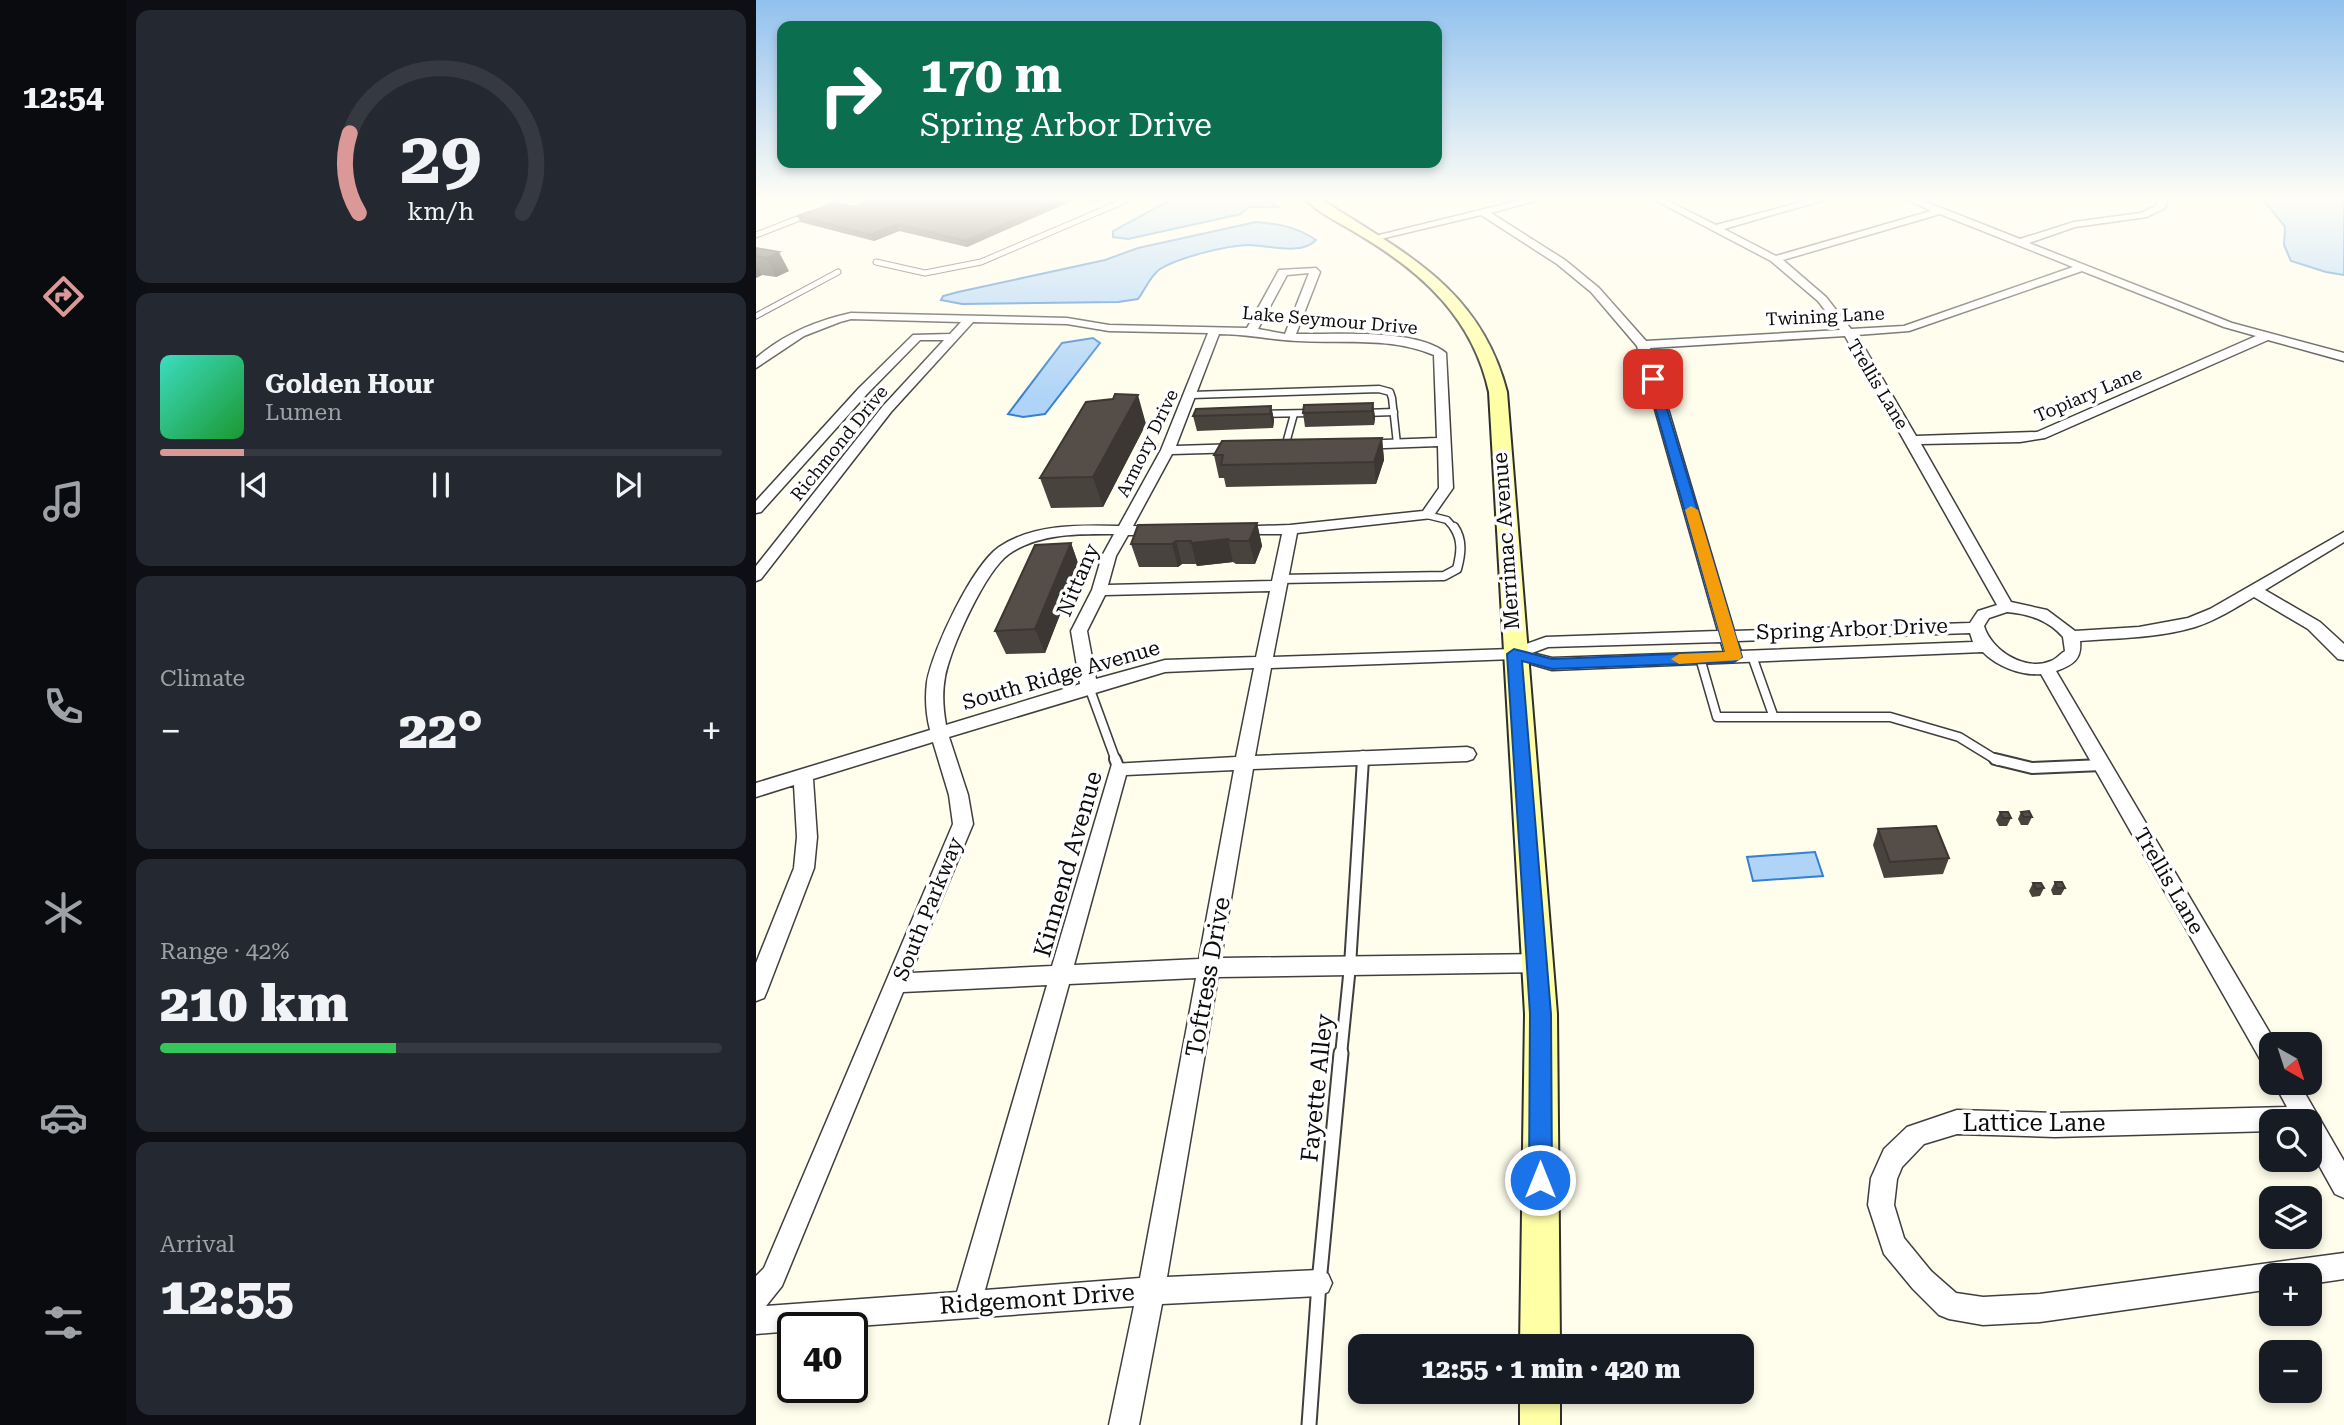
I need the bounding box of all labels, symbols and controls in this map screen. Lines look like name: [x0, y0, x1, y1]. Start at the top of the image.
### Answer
text: 170 m: [920, 47, 1062, 104]
icon: right: [805, 49, 896, 140]
text: 12:54: [22, 78, 104, 116]
text: Spring Arbor Drive: [920, 106, 1212, 144]
text: 29: [400, 116, 482, 201]
text: km/h: [408, 196, 474, 225]
icon: directions: [39, 272, 88, 321]
street label: Lake Seymour Drive: [1241, 302, 1419, 338]
street label: Twining Lane: [1765, 302, 1885, 330]
street label: Trellis Lane: [1843, 335, 1913, 433]
pin: [1623, 349, 1683, 409]
icon: arrive: [1634, 360, 1672, 398]
street label: Topiary Lane: [2031, 362, 2145, 426]
text: Golden Hour: [265, 369, 434, 399]
street label: Richmond Drive: [786, 381, 892, 505]
street label: Armory Drive: [1112, 386, 1182, 500]
text: Lumen: [265, 399, 342, 426]
street label: Merrimac Avenue: [1488, 451, 1524, 631]
icon: previous: [235, 466, 273, 504]
icon: pause: [422, 466, 460, 504]
icon: next: [609, 466, 647, 504]
icon: music: [39, 477, 88, 526]
street label: Nittany: [1052, 540, 1104, 620]
street label: Spring Arbor Drive: [1756, 614, 1948, 644]
street label: South Ridge Avenue: [959, 635, 1163, 715]
text: Climate: [160, 665, 245, 692]
icon: phone: [39, 682, 88, 731]
text: 22°: [399, 700, 483, 761]
text: −: [160, 709, 181, 753]
text: +: [701, 709, 722, 753]
street label: Kinnend Avenue: [1028, 768, 1108, 960]
street label: Trellis Lane: [2129, 824, 2209, 938]
street label: South Parkway: [888, 833, 968, 984]
icon: climate: [39, 888, 88, 937]
street label: Toftress Drive: [1180, 895, 1236, 1059]
text: Range · 42%: [160, 938, 289, 965]
text: 210 km: [160, 973, 348, 1034]
street label: Fayette Alley: [1295, 1012, 1339, 1163]
north arrow: [2259, 1032, 2322, 1096]
map controls: [2259, 1032, 2322, 1403]
icon: car: [39, 1093, 88, 1142]
street label: Lattice Lane: [1962, 1109, 2106, 1137]
button: search: [2259, 1109, 2322, 1172]
position arrow: [1503, 1143, 1577, 1217]
button: layers: [2259, 1186, 2322, 1249]
text: Arrival: [160, 1231, 235, 1258]
button: +: [2259, 1263, 2322, 1326]
text: 12:55: [160, 1266, 294, 1327]
street label: Ridgemont Drive: [938, 1278, 1136, 1320]
icon: filters: [39, 1298, 88, 1347]
speed limit sign: 40: [777, 1312, 868, 1403]
button: −: [2259, 1340, 2322, 1403]
text: 12:55 · 1 min · 420 m: [1421, 1354, 1681, 1384]

